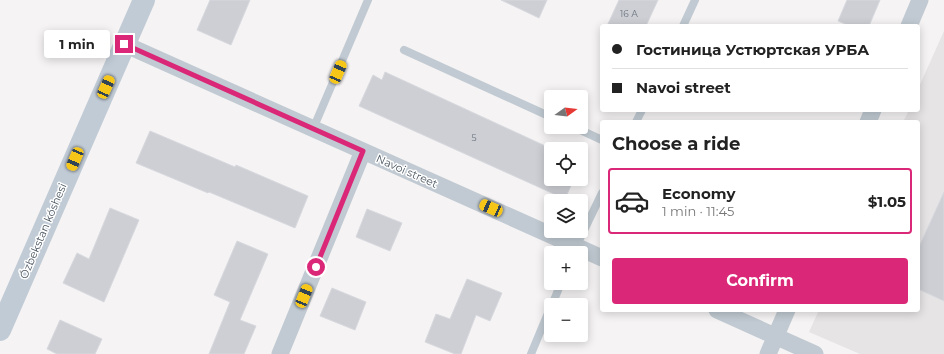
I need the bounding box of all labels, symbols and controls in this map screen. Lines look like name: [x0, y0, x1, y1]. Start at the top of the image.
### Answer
house number: 16 А: [620, 8, 638, 19]
callout: 1 min: [44, 30, 110, 58]
route end: [115, 35, 133, 53]
text: 1 min: [59, 36, 95, 52]
text: Гостиница Устюртская УРБА: [636, 40, 869, 59]
car: [328, 59, 348, 85]
car: [96, 74, 116, 100]
text: Navoi street: [636, 78, 731, 97]
north arrow: [544, 90, 588, 134]
map controls: [544, 90, 588, 342]
house number: 5: [471, 132, 477, 143]
text: Choose a ride: [612, 133, 740, 155]
button: locate: [544, 142, 588, 186]
car: [65, 146, 85, 172]
street label: Navoi street: [374, 151, 440, 191]
street label: Ózbekstan kóshesi: [16, 181, 70, 281]
icon: car: [614, 183, 650, 219]
text: Economy: [662, 184, 735, 203]
text: $1.05: [868, 192, 906, 211]
button: layers: [544, 194, 588, 238]
car: [478, 198, 504, 218]
text: 1 min · 11:45: [662, 203, 734, 219]
button: +: [544, 246, 588, 290]
route start: [307, 258, 325, 276]
button: Confirm: [612, 258, 908, 304]
car: [294, 283, 314, 309]
button: −: [544, 298, 588, 342]

